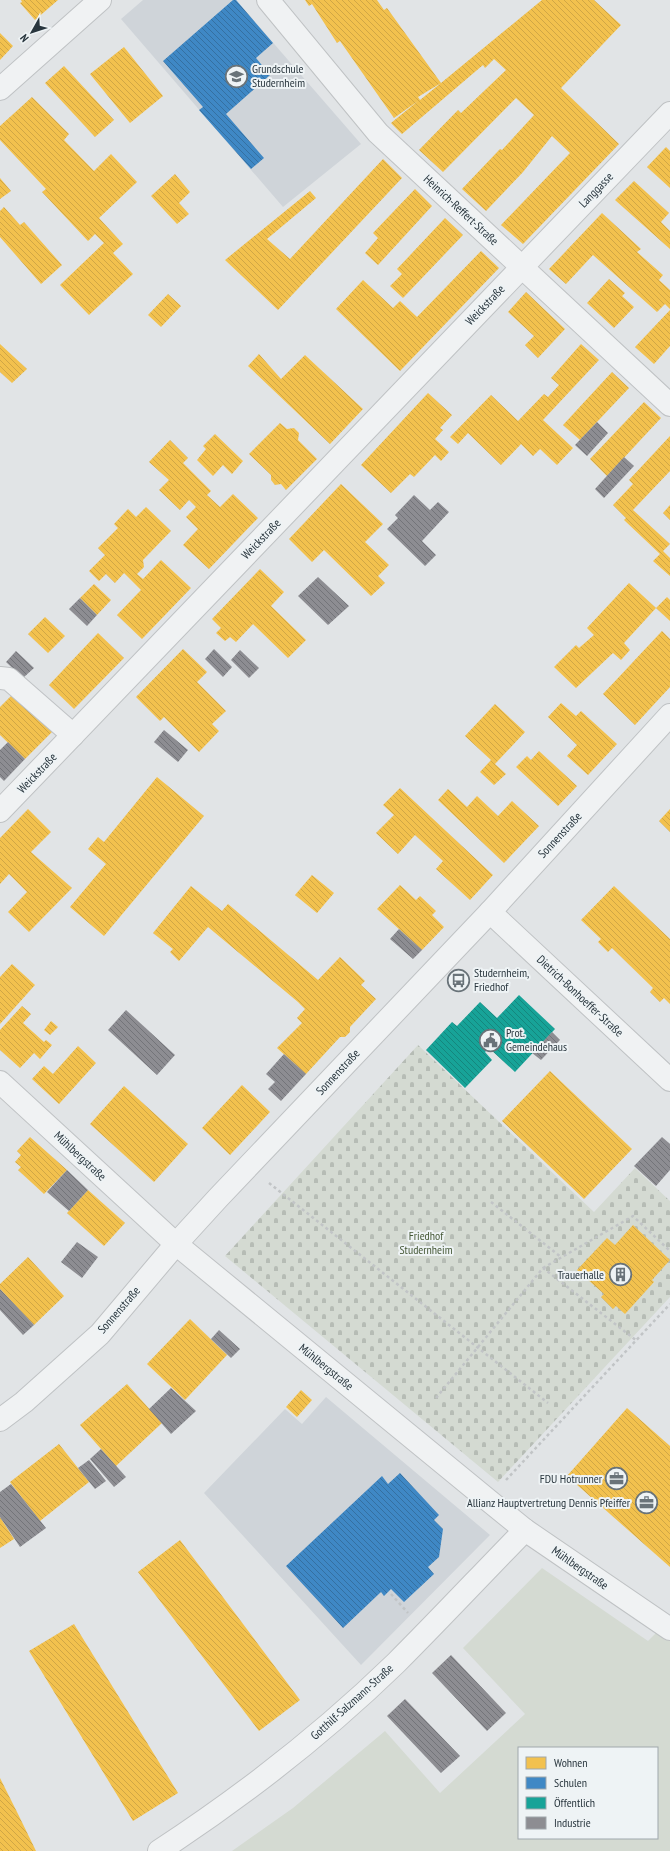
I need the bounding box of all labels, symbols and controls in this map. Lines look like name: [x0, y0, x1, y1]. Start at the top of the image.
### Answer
north arrow: [12, 12, 52, 52]
text: N: [17, 32, 32, 45]
place label: Grundschule Studernheim: [252, 61, 305, 90]
school or university icon: Grundschule Studernheim: [223, 63, 249, 89]
street label: Langgasse: [575, 169, 616, 210]
street label: Heinrich-Reffert-Straße: [421, 171, 502, 248]
street label: Weickstraße: [462, 281, 508, 328]
street label: Weickstraße: [238, 515, 284, 562]
street label: Weickstraße: [14, 749, 60, 796]
street label: Sonnenstraße: [535, 809, 585, 861]
street label: Dietrich-Bonhoeffer-Straße: [534, 952, 627, 1040]
place label: Studernheim, Friedhof: [474, 965, 529, 994]
bus stop icon: Studernheim, Friedhof: [445, 967, 471, 993]
place label: Prot. Gemeindehaus: [506, 1025, 567, 1054]
public building icon: Prot. Gemeindehaus: [477, 1027, 503, 1053]
street label: Sonnenstraße: [313, 1046, 363, 1098]
street label: Mühlbergstraße: [51, 1128, 110, 1184]
park label: Friedhof Studernheim: [399, 1228, 453, 1257]
building icon: Trauerhalle: [607, 1262, 633, 1288]
place label: Trauerhalle: [557, 1267, 604, 1282]
street label: Sonnenstraße: [94, 1283, 143, 1336]
street label: Mühlbergstraße: [296, 1340, 357, 1393]
office icon: FDU Hotrunner: [604, 1466, 630, 1492]
place label: FDU Hotrunner: [540, 1471, 603, 1486]
office icon: Allianz Hauptvertretung Dennis Pfeiffer: [633, 1490, 659, 1516]
place label: Allianz Hauptvertretung Dennis Pfeiffer: [467, 1495, 631, 1510]
street label: Mühlbergstraße: [549, 1543, 612, 1593]
street label: Gotthilf-Salzmann-Straße: [307, 1661, 396, 1743]
legend: [518, 1747, 658, 1839]
text: Wohnen: [554, 1755, 588, 1770]
text: Schulen: [554, 1775, 587, 1790]
text: Öffentlich: [554, 1795, 595, 1810]
text: Industrie: [554, 1815, 591, 1830]

